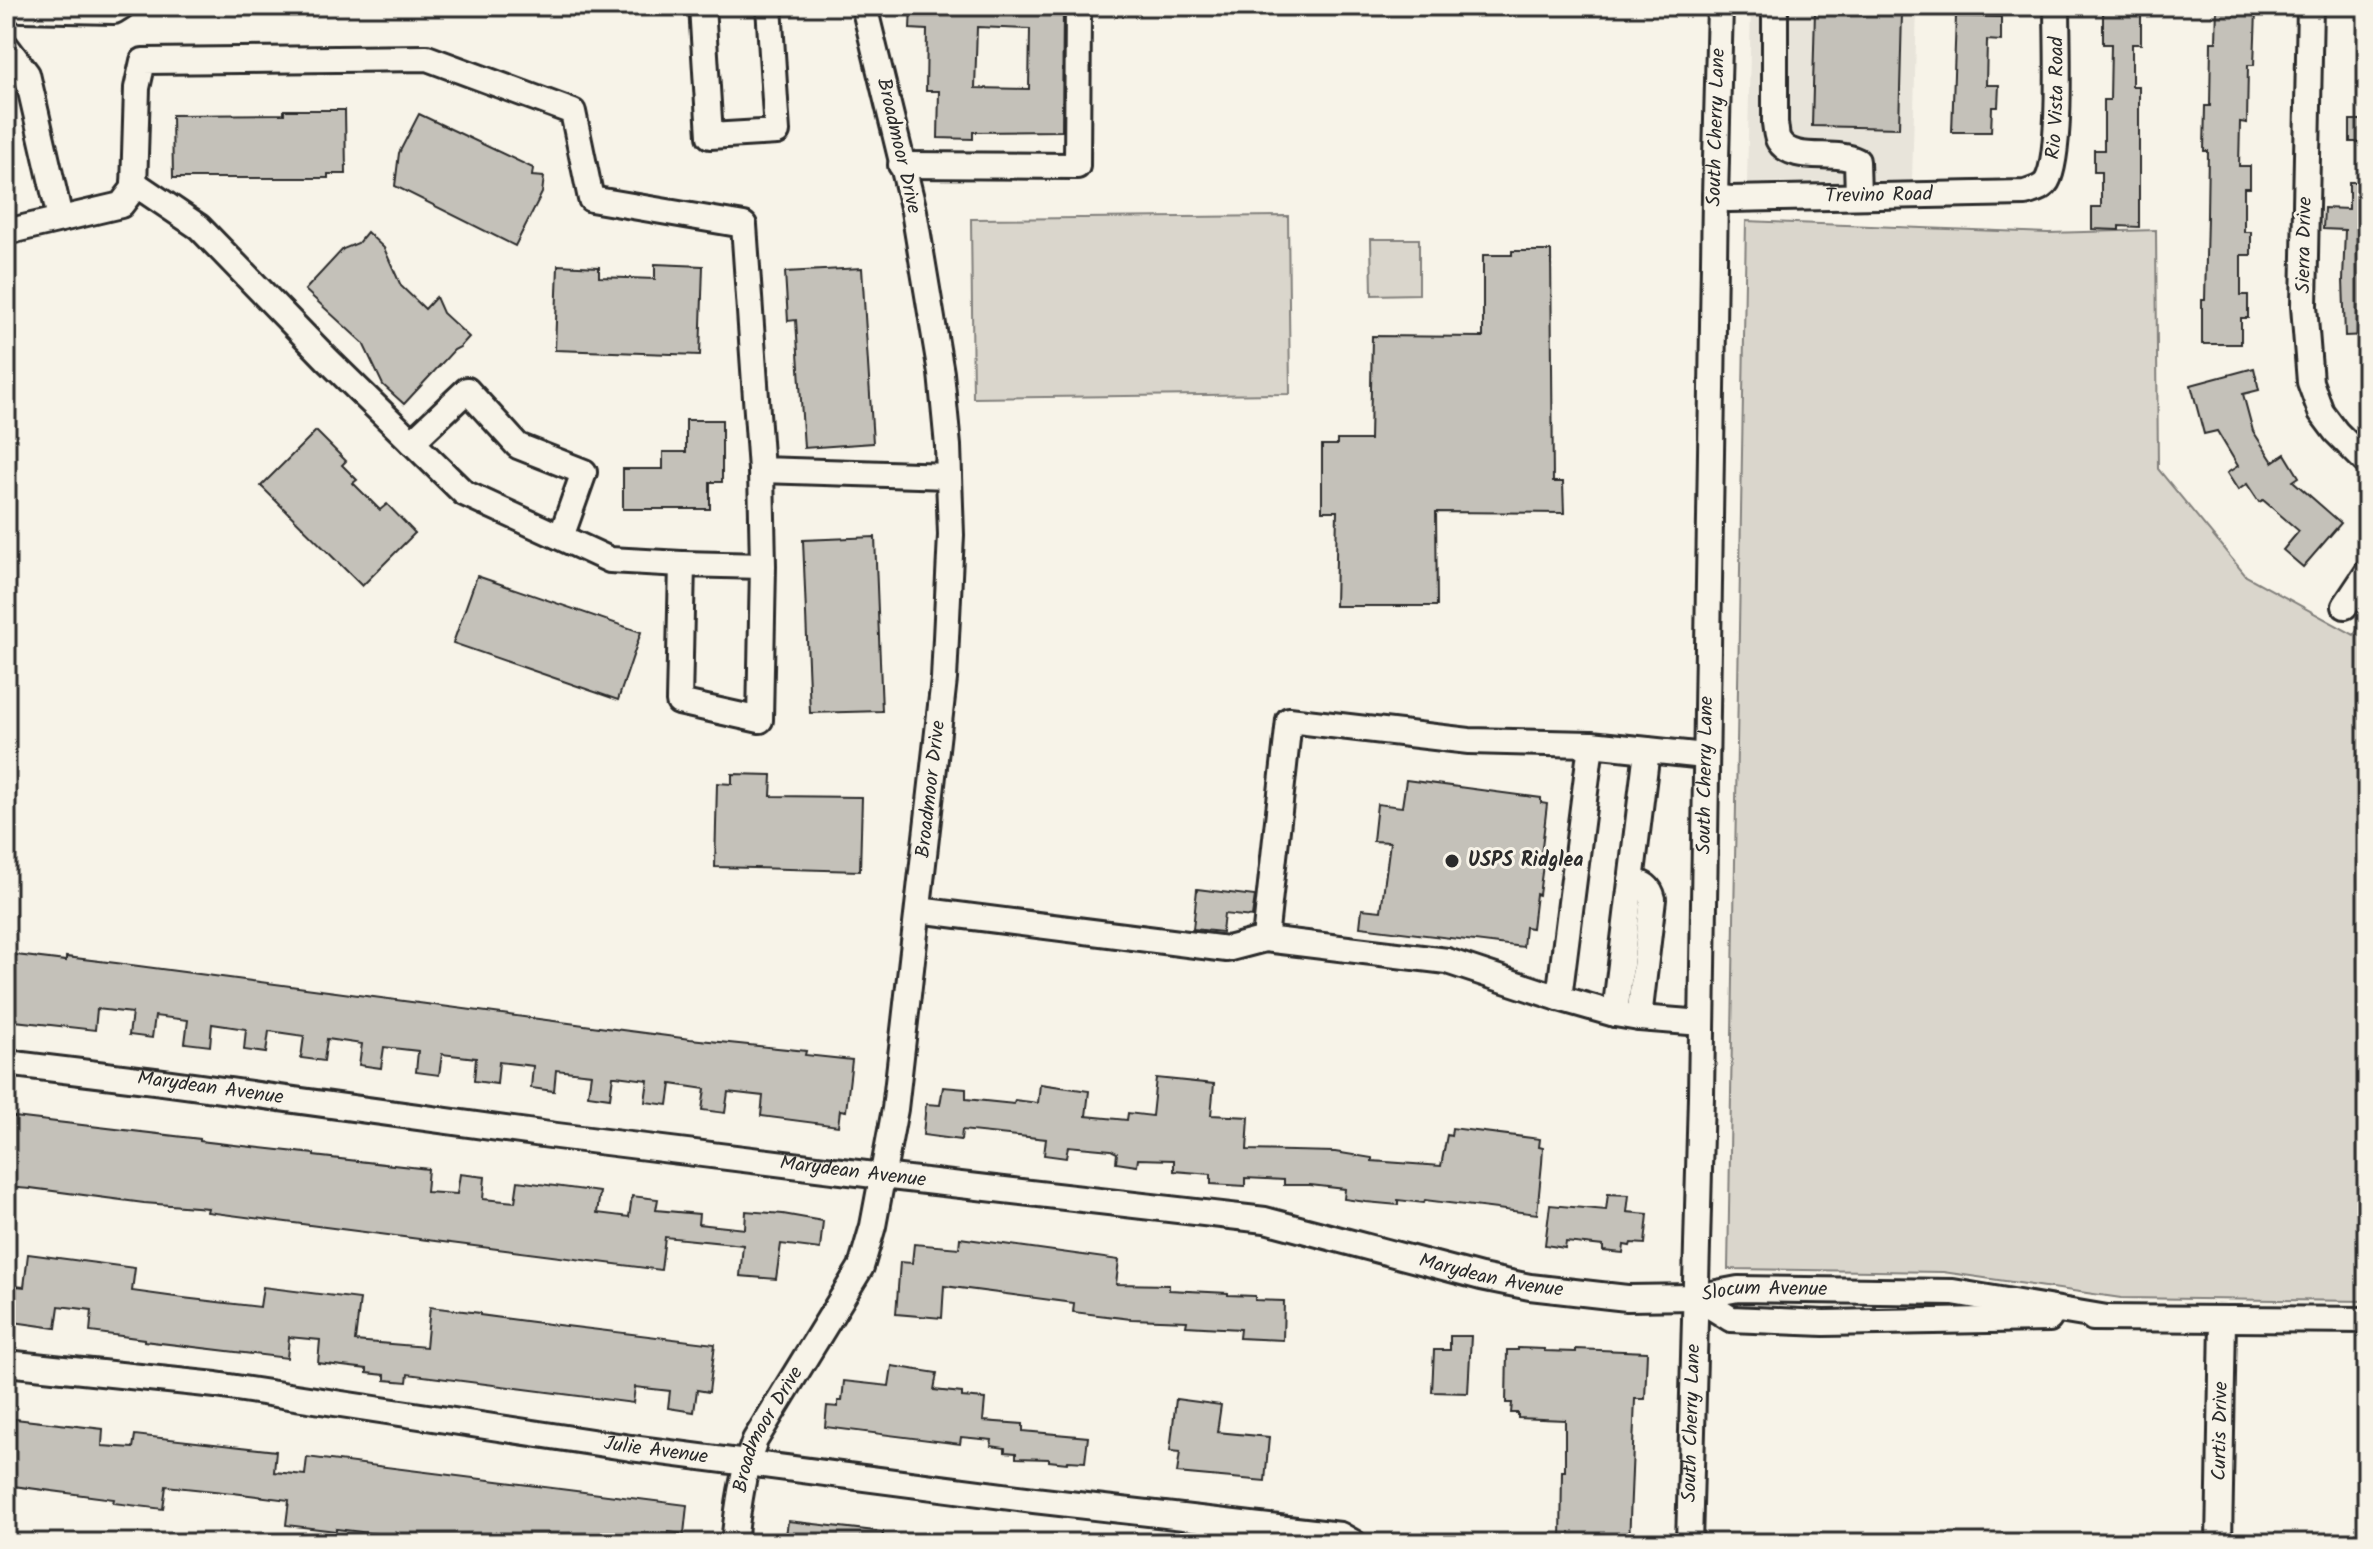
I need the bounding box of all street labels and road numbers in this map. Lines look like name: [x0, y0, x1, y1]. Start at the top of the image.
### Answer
street label: Rio Vista Road: [2037, 35, 2074, 161]
street label: South Cherry Lane: [1699, 48, 1735, 207]
street label: Broadmoor Drive: [867, 75, 929, 217]
street label: Trevino Road: [1825, 179, 1934, 213]
street label: Sierra Drive: [2288, 196, 2322, 294]
street label: South Cherry Lane: [1689, 696, 1723, 855]
street label: Broadmoor Drive: [908, 719, 955, 860]
street label: Marydean Avenue: [136, 1063, 285, 1114]
street label: Marydean Avenue: [778, 1148, 928, 1197]
street label: Marydean Avenue: [1415, 1245, 1565, 1307]
street label: Slocum Avenue: [1699, 1273, 1828, 1312]
street label: South Cherry Lane: [1674, 1344, 1710, 1503]
street label: Broadmoor Drive: [725, 1360, 812, 1496]
street label: Curtis Drive: [2204, 1381, 2238, 1481]
street label: Julie Avenue: [602, 1428, 710, 1474]

